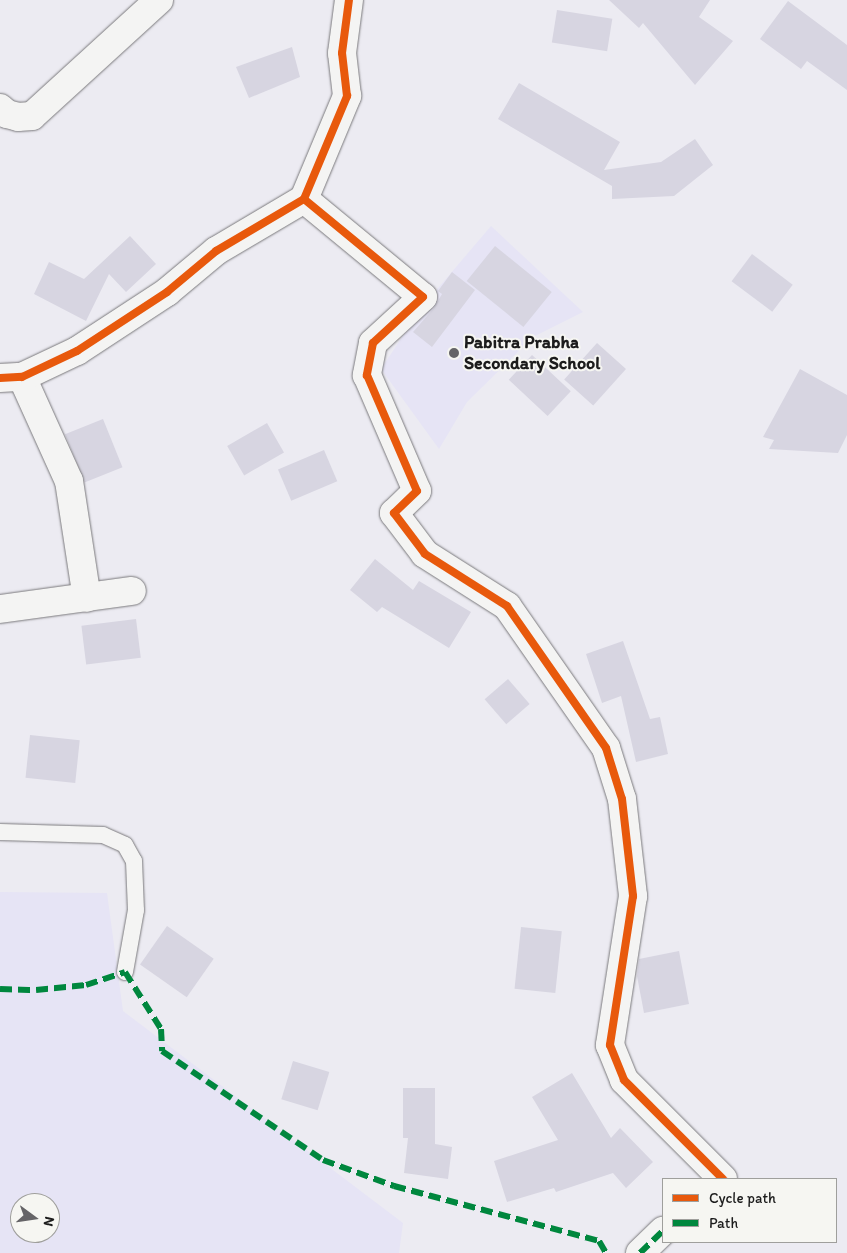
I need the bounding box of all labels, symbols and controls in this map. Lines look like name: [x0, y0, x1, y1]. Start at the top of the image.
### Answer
place label: Pabitra Prabha Secondary School: [464, 332, 600, 374]
marker: Pabitra Prabha Secondary School: [448, 347, 460, 359]
legend: [662, 1178, 837, 1243]
text: Cycle path: [709, 1189, 776, 1207]
north arrow: [10, 1193, 60, 1243]
text: Path: [709, 1214, 738, 1232]
text: N: [40, 1215, 58, 1228]

